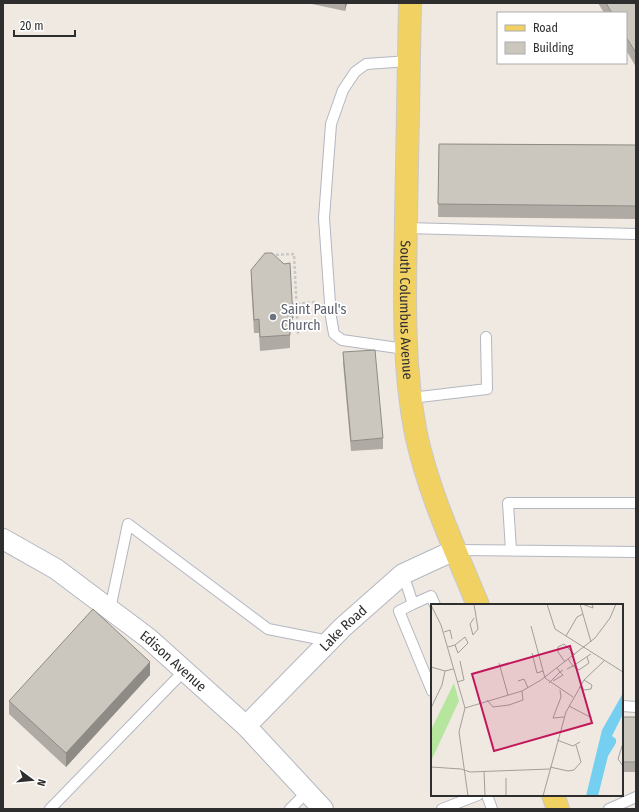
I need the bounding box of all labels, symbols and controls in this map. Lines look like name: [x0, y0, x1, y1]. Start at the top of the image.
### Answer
scale bar: [14, 12, 75, 38]
legend: [497, 12, 627, 64]
text: 20 m: [20, 19, 44, 33]
text: Road: [533, 21, 558, 35]
text: Building: [533, 41, 574, 55]
street label: South Columbus Avenue: [396, 240, 416, 380]
place label: Saint Paul's Church: [281, 301, 347, 334]
marker: Saint Paul's Church: [268, 312, 278, 322]
street label: Lake Road: [316, 602, 370, 655]
inset map: [431, 604, 623, 796]
street label: Edison Avenue: [136, 627, 210, 695]
north arrow: [12, 760, 52, 800]
text: N: [34, 778, 48, 788]

